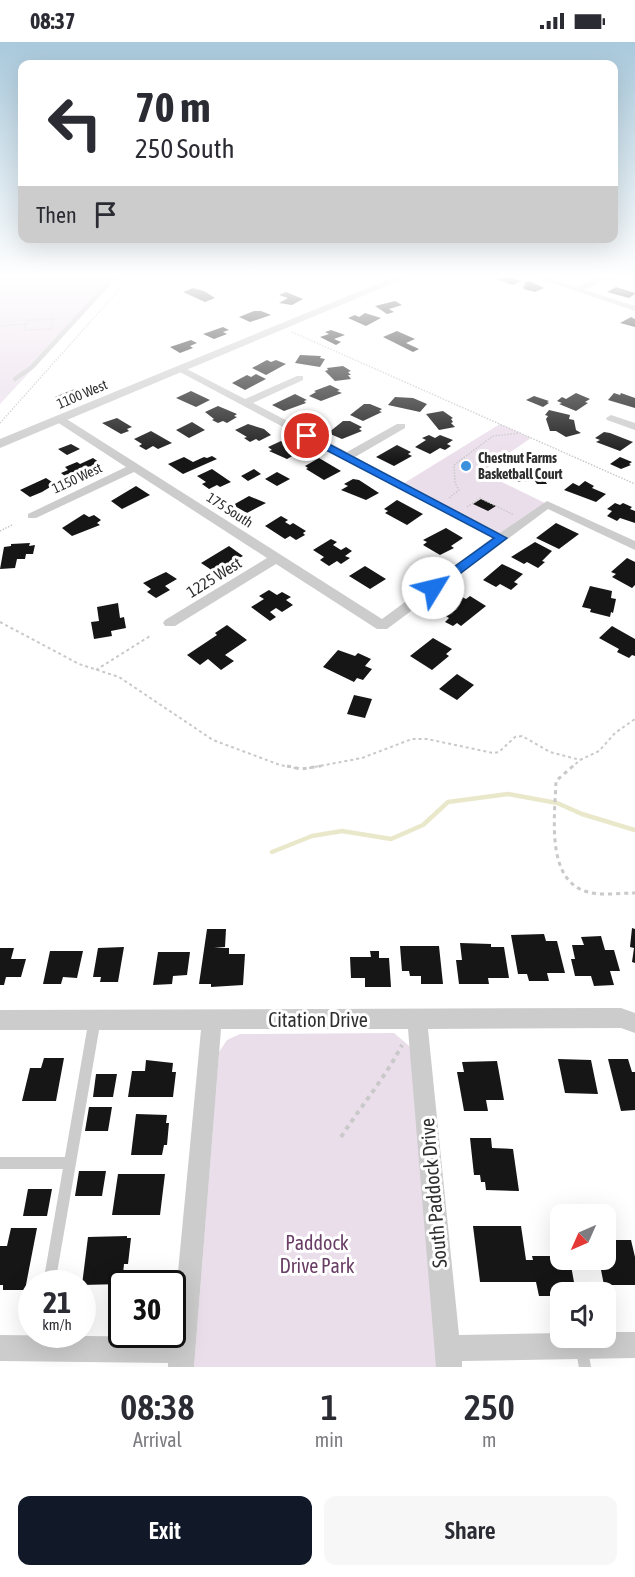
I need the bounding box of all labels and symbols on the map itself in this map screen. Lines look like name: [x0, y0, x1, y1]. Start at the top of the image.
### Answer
street label: 1100 West: [54, 376, 110, 412]
pin: [281, 410, 332, 461]
place label: Chestnut Farms Basketball Court: [478, 450, 563, 482]
street label: 1150 West: [49, 459, 105, 497]
marker: Chestnut Farms Basketball Court: [459, 459, 473, 473]
street label: 175 South: [204, 489, 256, 531]
street label: 1225 West: [183, 553, 245, 601]
position arrow: [401, 556, 465, 620]
street label: Citation Drive: [268, 1008, 368, 1031]
street label: South Paddock Drive: [415, 1117, 451, 1269]
north arrow: [550, 1204, 616, 1270]
park label: Paddock Drive Park: [280, 1231, 355, 1277]
speed limit sign: 30: [108, 1270, 186, 1348]

